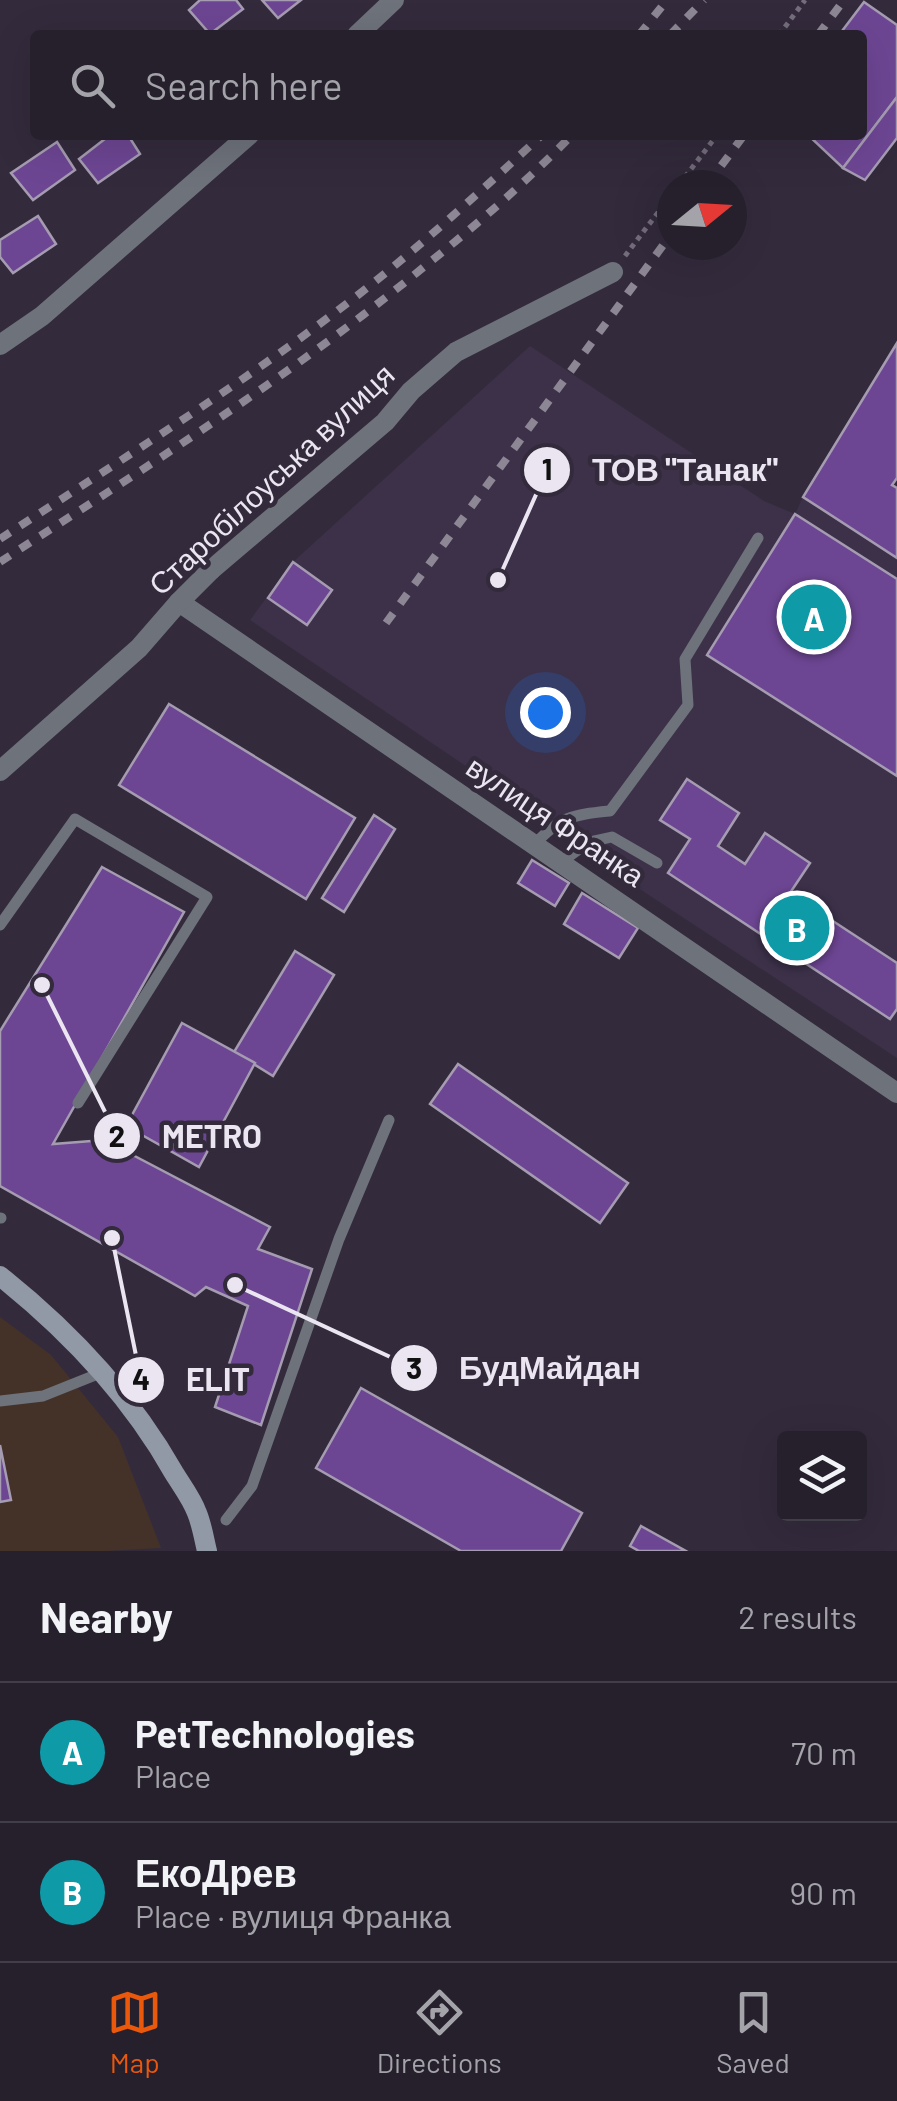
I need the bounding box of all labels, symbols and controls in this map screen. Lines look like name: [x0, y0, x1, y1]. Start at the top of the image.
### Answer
search box: [30, 30, 867, 140]
icon: search: [65, 58, 120, 113]
text: Search here: [145, 62, 343, 108]
north arrow: [657, 170, 747, 260]
street label: Старобілоуська вулиця: [141, 355, 401, 602]
callout: ТОВ "Танак": [522, 439, 798, 501]
text: ТОВ "Танак": [592, 449, 778, 487]
text: 1: [542, 450, 552, 486]
pin: A: [782, 580, 846, 654]
your location: [520, 687, 571, 738]
street label: вулиця Франка: [460, 748, 652, 893]
pin: B: [764, 890, 830, 966]
callout: METRO: [92, 1105, 282, 1167]
text: METRO: [162, 1116, 262, 1154]
text: 2: [109, 1117, 125, 1153]
callout: БудМайдан: [389, 1337, 661, 1399]
text: БудМайдан: [459, 1347, 641, 1386]
callout: ELIT: [116, 1349, 270, 1411]
text: 3: [406, 1349, 422, 1385]
text: ELIT: [186, 1359, 250, 1397]
text: 4: [132, 1360, 150, 1396]
map controls: [777, 1431, 867, 1521]
button: layers: [777, 1431, 867, 1521]
text: Nearby: [40, 1591, 173, 1641]
text: 2 results: [738, 1597, 857, 1635]
text: PetTechnologies: [135, 1710, 415, 1756]
text: A: [62, 1733, 83, 1771]
text: 70 m: [791, 1733, 857, 1771]
text: Place: [135, 1756, 211, 1794]
text: ЕкоДрев: [135, 1849, 297, 1895]
text: B: [63, 1873, 82, 1911]
text: 90 m: [789, 1873, 857, 1911]
text: Place · вулиця Франка: [135, 1896, 451, 1934]
tab: Map: [107, 1985, 162, 2079]
tab: Directions: [377, 1985, 502, 2079]
tab: Saved: [716, 1985, 790, 2079]

